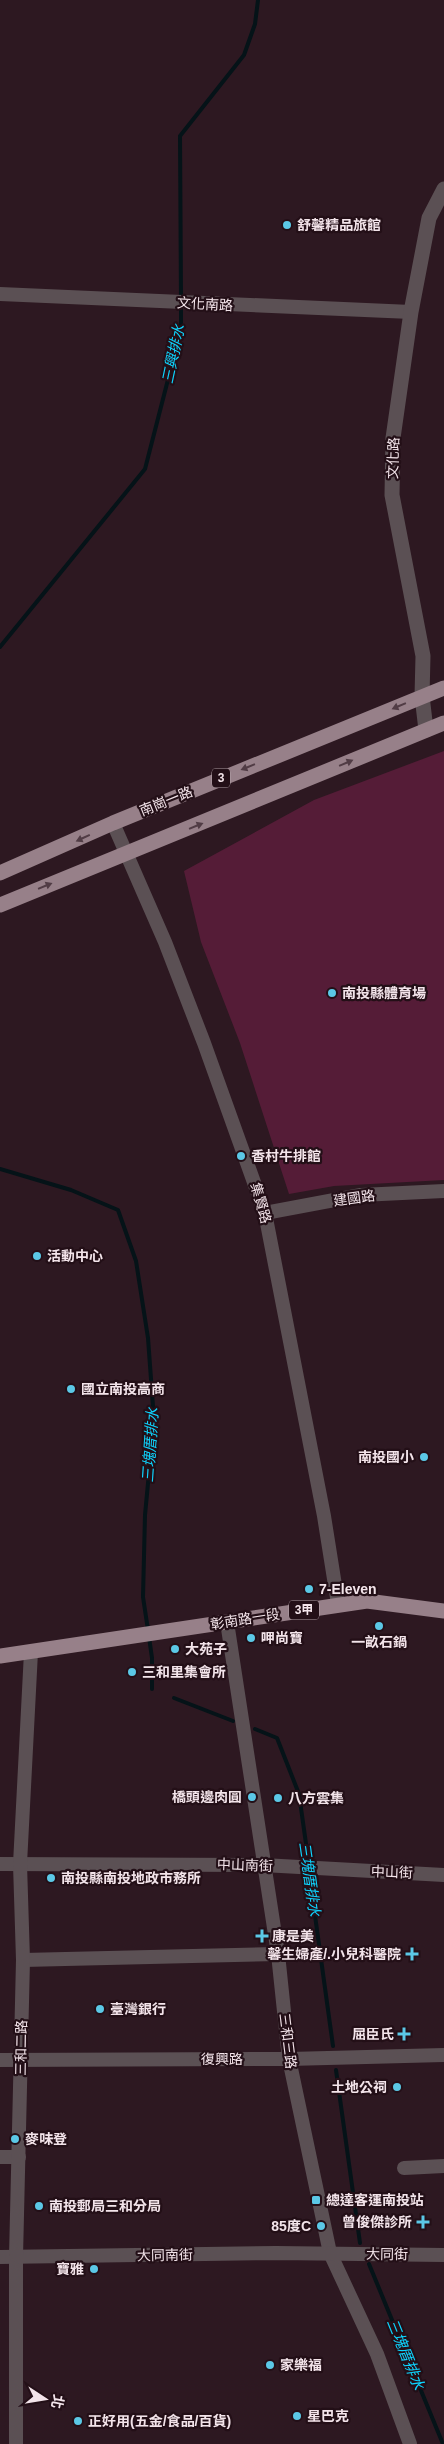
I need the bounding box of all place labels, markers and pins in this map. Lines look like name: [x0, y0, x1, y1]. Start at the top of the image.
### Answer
place label: 舒馨精品旅館: [297, 217, 381, 233]
marker: 舒馨精品旅館: [281, 219, 293, 231]
place label: 南投縣體育場: [342, 985, 426, 1001]
marker: 南投縣體育場: [326, 987, 338, 999]
place label: 香村牛排館: [251, 1148, 321, 1164]
marker: 香村牛排館: [235, 1150, 247, 1162]
place label: 活動中心: [47, 1248, 103, 1264]
marker: 活動中心: [31, 1250, 43, 1262]
place label: 國立南投高商: [81, 1381, 165, 1397]
marker: 國立南投高商: [65, 1383, 77, 1395]
place label: 南投國小: [358, 1449, 414, 1465]
marker: 南投國小: [418, 1451, 430, 1463]
place label: 7-Eleven: [319, 1581, 377, 1597]
marker: 7-Eleven: [303, 1583, 315, 1595]
marker: 一畝石鍋: [373, 1620, 385, 1632]
place label: 呷尚寶: [261, 1630, 303, 1646]
marker: 呷尚寶: [245, 1632, 257, 1644]
place label: 一畝石鍋: [351, 1634, 407, 1650]
place label: 大苑子: [185, 1641, 227, 1657]
marker: 大苑子: [169, 1643, 181, 1655]
place label: 三和里集會所: [142, 1664, 226, 1680]
marker: 三和里集會所: [126, 1666, 138, 1678]
place label: 橋頭邊肉圓: [172, 1789, 242, 1805]
place label: 八方雲集: [288, 1790, 344, 1806]
marker: 橋頭邊肉圓: [246, 1791, 258, 1803]
marker: 八方雲集: [272, 1792, 284, 1804]
place label: 南投縣南投地政市務所: [61, 1870, 201, 1886]
marker: 南投縣南投地政市務所: [45, 1872, 57, 1884]
place label: 康是美: [272, 1928, 314, 1944]
marker: 康是美: [256, 1930, 268, 1942]
place label: 馨生婦產/.小兒科醫院: [267, 1946, 401, 1962]
marker: 馨生婦產/.小兒科醫院: [405, 1947, 419, 1961]
place label: 臺灣銀行: [110, 2001, 166, 2017]
marker: 臺灣銀行: [94, 2003, 106, 2015]
place label: 屈臣氏: [352, 2026, 394, 2042]
marker: 屈臣氏: [398, 2028, 410, 2040]
place label: 土地公祠: [331, 2079, 387, 2095]
marker: 土地公祠: [391, 2081, 403, 2093]
place label: 麥味登: [25, 2131, 67, 2147]
marker: 麥味登: [9, 2133, 21, 2145]
place label: 總達客運南投站: [326, 2192, 424, 2208]
marker: 總達客運南投站: [310, 2194, 322, 2206]
place label: 南投郵局三和分局: [49, 2198, 161, 2214]
marker: 南投郵局三和分局: [33, 2200, 45, 2212]
place label: 曾俊傑診所: [342, 2214, 412, 2230]
marker: 曾俊傑診所: [416, 2215, 430, 2229]
place label: 85度C: [271, 2218, 311, 2234]
marker: 85度C: [315, 2220, 327, 2232]
place label: 寶雅: [56, 2261, 84, 2277]
marker: 寶雅: [88, 2263, 100, 2275]
place label: 家樂福: [280, 2357, 322, 2373]
marker: 家樂福: [264, 2359, 276, 2371]
place label: 星巴克: [307, 2408, 349, 2424]
marker: 星巴克: [291, 2410, 303, 2422]
place label: 正好用(五金/食品/百貨): [88, 2413, 231, 2429]
marker: 正好用(五金/食品/百貨): [72, 2415, 84, 2427]

